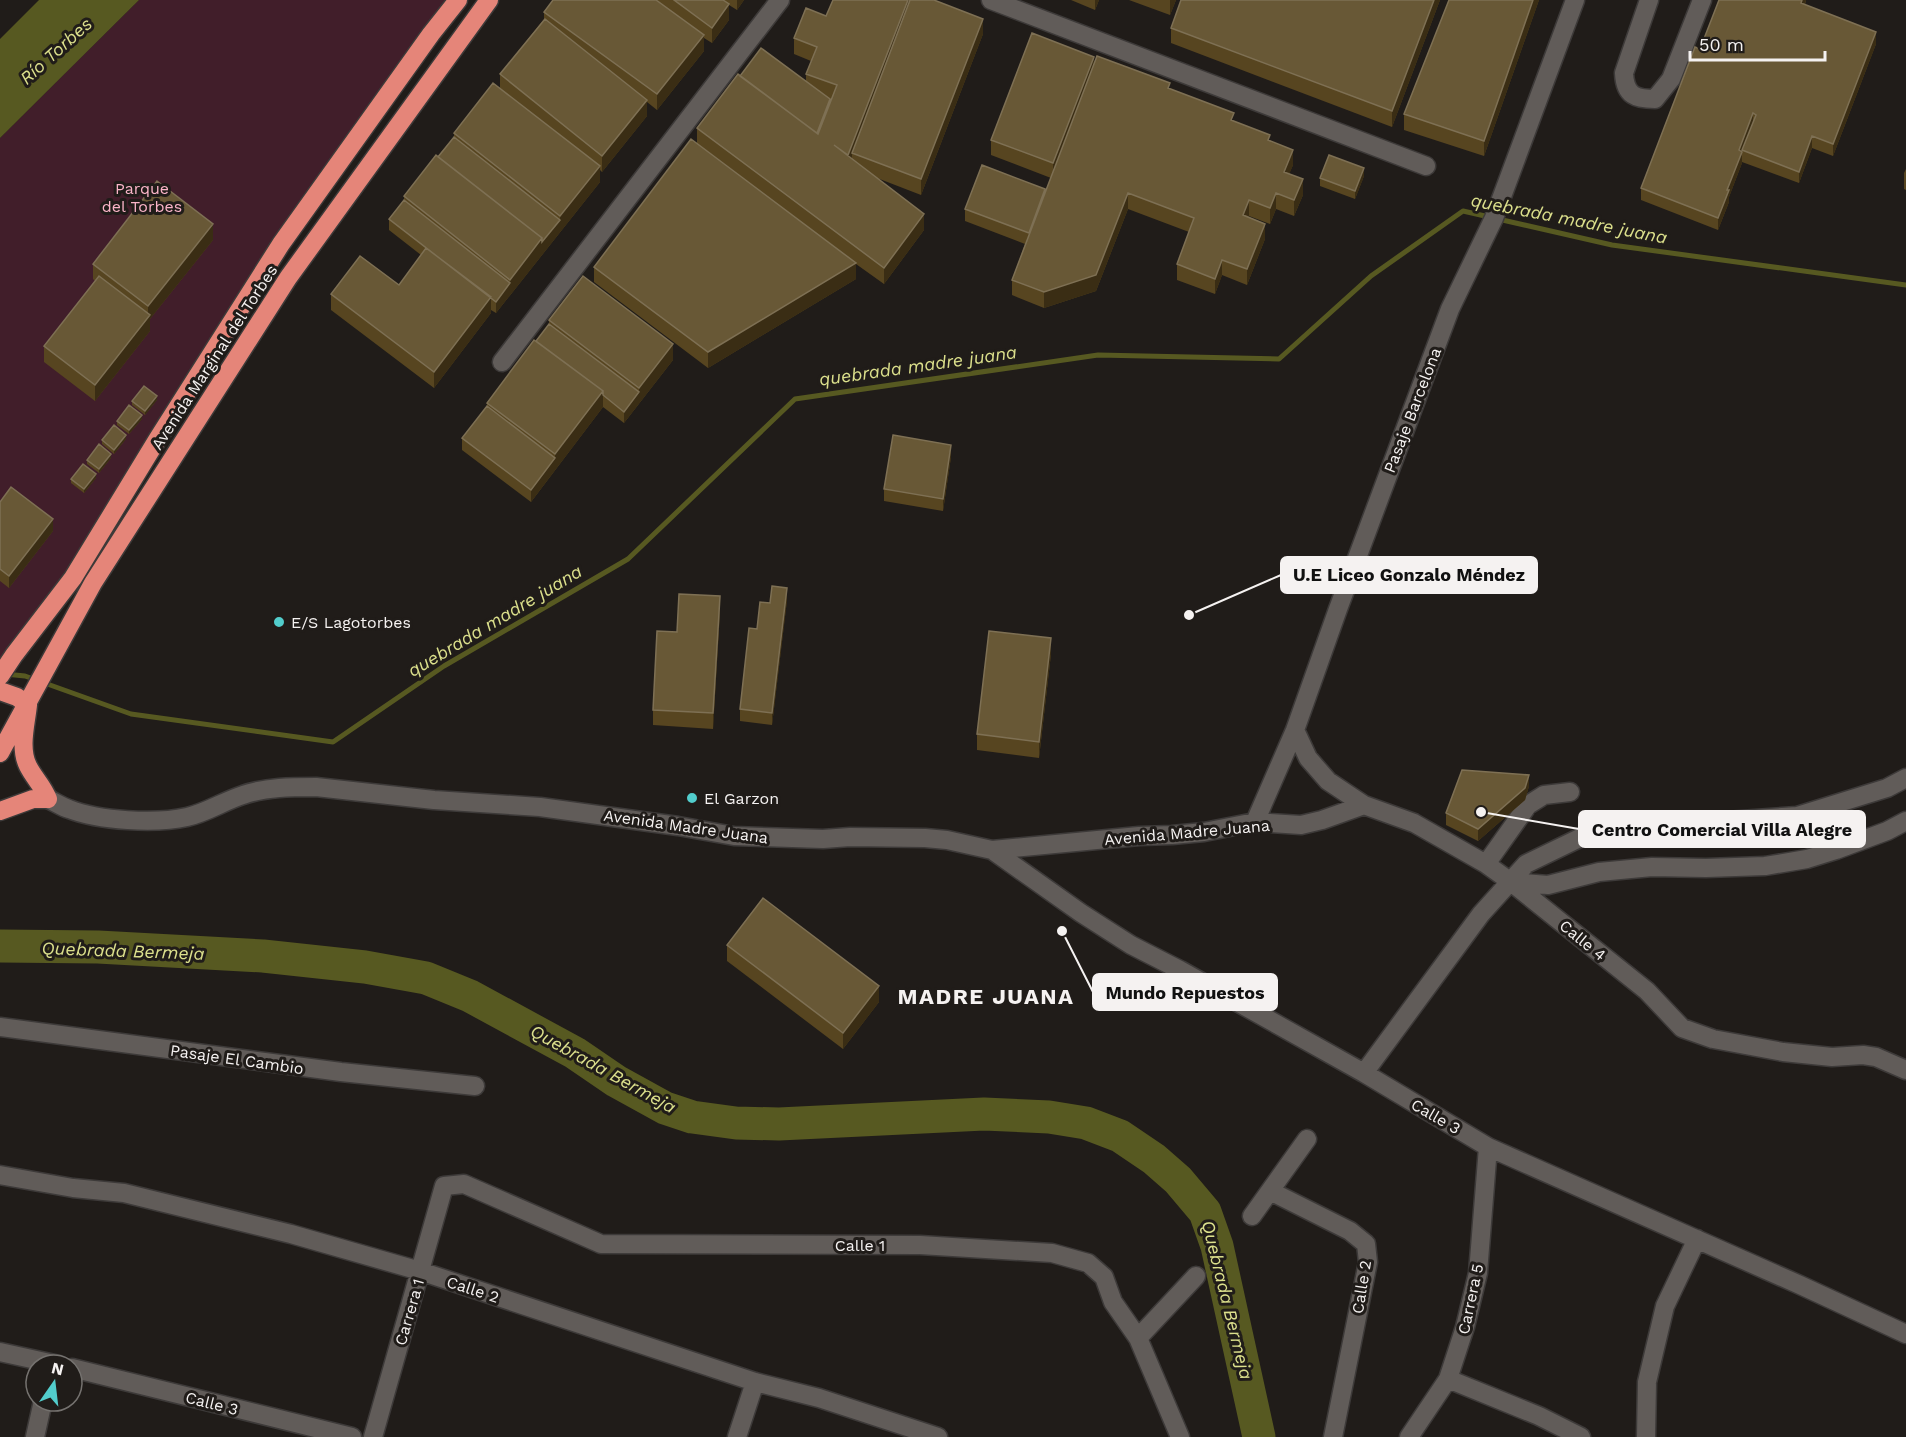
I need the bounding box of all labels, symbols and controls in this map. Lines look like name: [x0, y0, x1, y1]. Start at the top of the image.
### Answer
water label: Río Torbes: [15, 13, 96, 88]
scale bar: [1690, 24, 1825, 62]
text: 50 m: [1699, 34, 1744, 55]
park label: Parque del Torbes: [102, 179, 182, 216]
water label: quebrada madre juana: [1469, 189, 1669, 248]
street label: Avenida Marginal del Torbes: [147, 261, 281, 453]
water label: quebrada madre juana: [818, 341, 1018, 390]
street label: Pasaje Barcelona: [1380, 345, 1445, 476]
callout: U.E Liceo Gonzalo Méndez: [1281, 557, 1537, 593]
water label: quebrada madre juana: [404, 560, 586, 681]
text: U.E Liceo Gonzalo Méndez: [1293, 564, 1525, 585]
place label: E/S Lagotorbes: [291, 613, 411, 632]
marker: E/S Lagotorbes: [272, 615, 286, 629]
place label: El Garzon: [704, 789, 779, 808]
marker: El Garzon: [685, 791, 699, 805]
street label: Avenida Madre Juana: [602, 806, 769, 847]
callout: Centro Comercial Villa Alegre: [1579, 811, 1865, 847]
street label: Avenida Madre Juana: [1104, 816, 1271, 849]
text: Centro Comercial Villa Alegre: [1592, 819, 1852, 840]
street label: Calle 4: [1556, 916, 1610, 965]
water label: Quebrada Bermeja: [41, 937, 205, 964]
callout: Mundo Repuestos: [1093, 974, 1277, 1010]
text: Mundo Repuestos: [1105, 982, 1265, 1003]
district label: MADRE JUANA: [898, 984, 1074, 1009]
water label: Quebrada Bermeja: [527, 1020, 680, 1117]
street label: Pasaje El Cambio: [169, 1041, 305, 1078]
street label: Calle 3: [1408, 1095, 1464, 1138]
water label: Quebrada Bermeja: [1198, 1218, 1257, 1382]
street label: Calle 1: [835, 1236, 885, 1255]
street label: Calle 2: [1348, 1259, 1375, 1315]
street label: Carrera 5: [1454, 1262, 1487, 1336]
street label: Calle 2: [444, 1272, 501, 1307]
street label: Carrera 1: [391, 1277, 428, 1348]
north arrow: [24, 1353, 84, 1413]
text: N: [49, 1358, 66, 1380]
street label: Calle 3: [183, 1388, 240, 1419]

